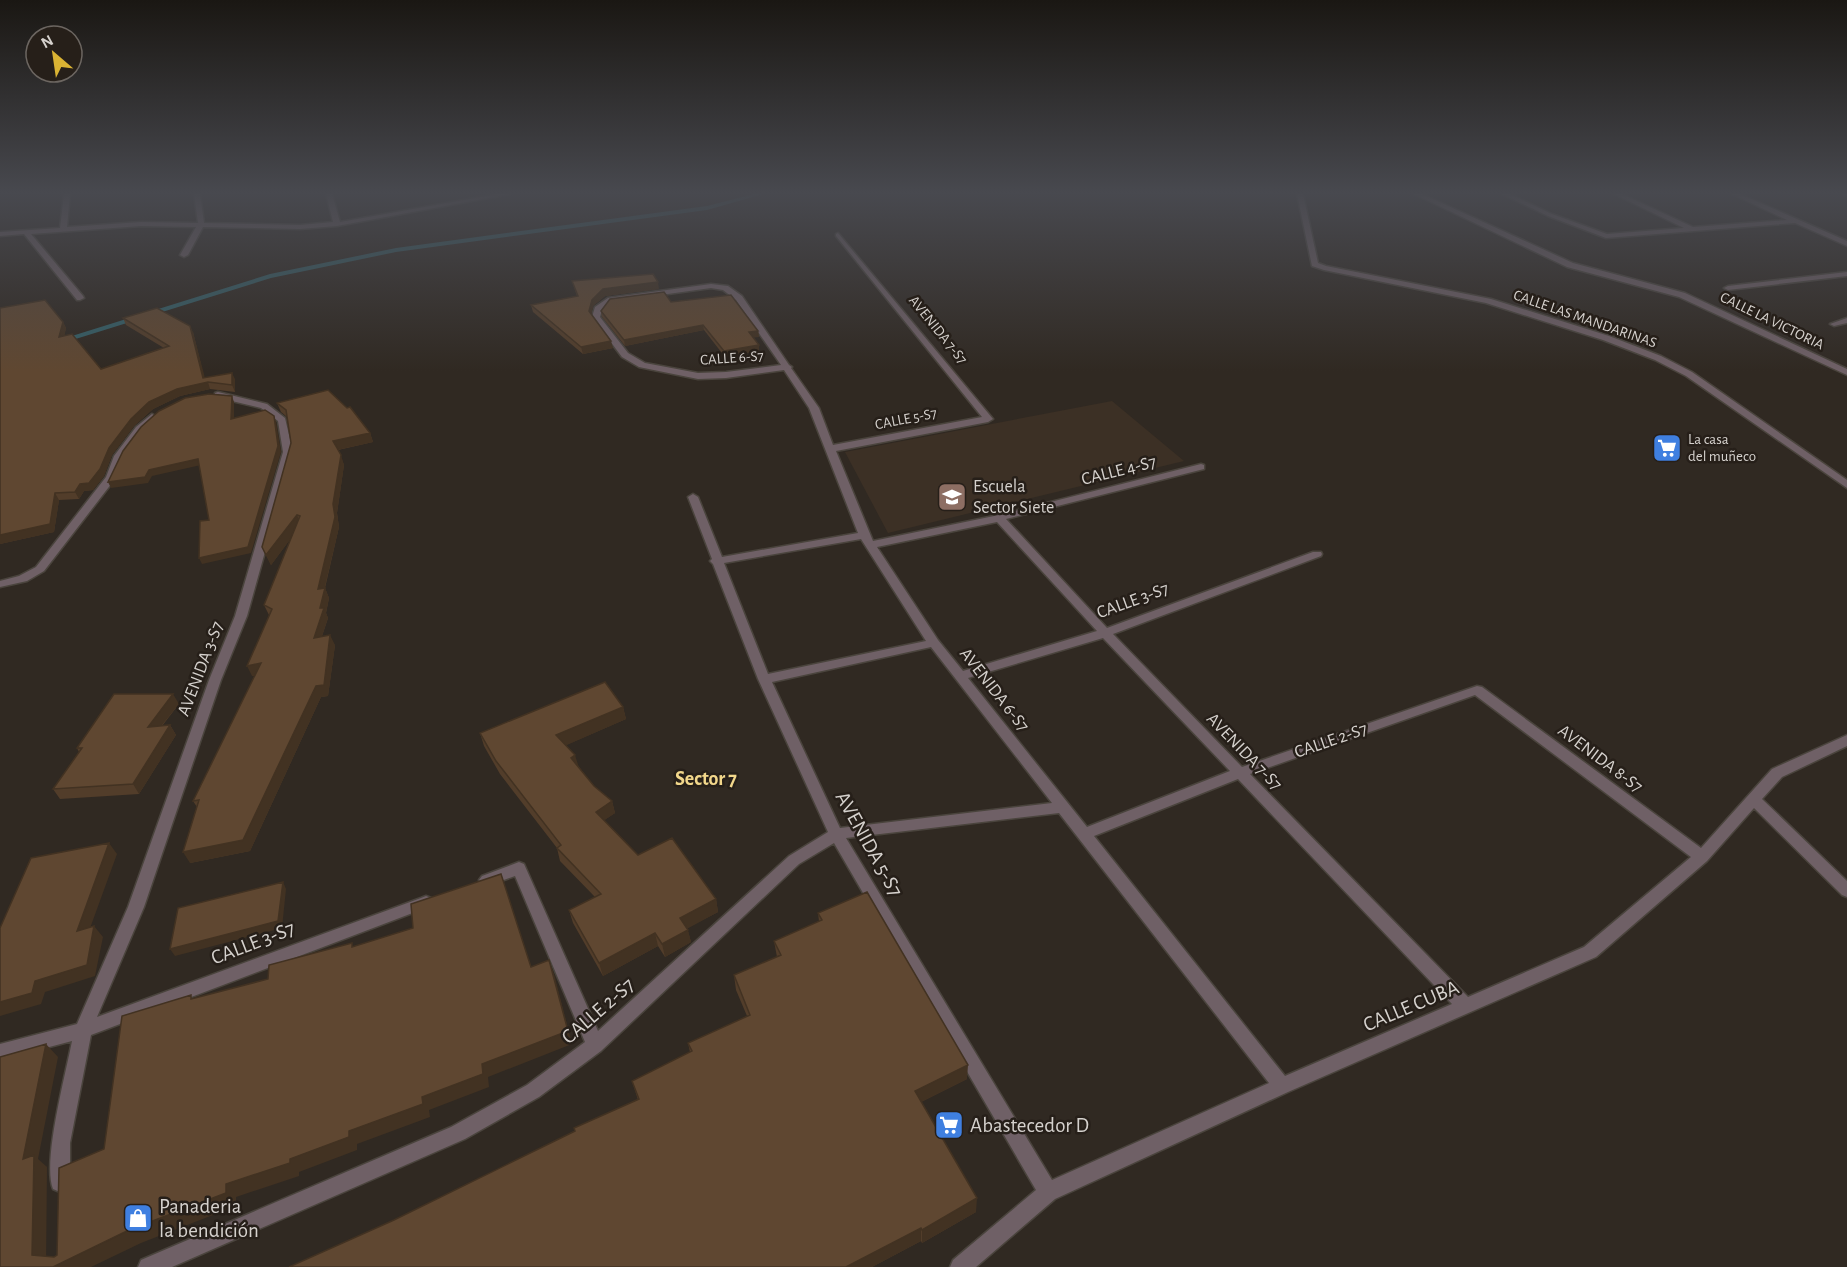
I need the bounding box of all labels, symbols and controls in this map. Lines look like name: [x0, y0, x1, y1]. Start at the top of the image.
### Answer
north arrow: [24, 24, 84, 84]
text: N: [38, 32, 56, 51]
street label: CALLE LAS MANDARINAS: [1511, 287, 1659, 351]
street label: CALLE LA VICTORIA: [1718, 289, 1827, 353]
street label: AVENIDA 7-S7: [906, 293, 970, 367]
street label: CALLE 6-S7: [700, 348, 764, 368]
street label: CALLE 5-S7: [874, 406, 938, 432]
supermarket icon: La casa del muñeco: [1651, 432, 1683, 464]
place label: La casa del muñeco: [1688, 432, 1756, 464]
street label: CALLE 4-S7: [1080, 453, 1158, 489]
place label: Escuela Sector Siete: [973, 478, 1054, 517]
school or university icon: Escuela Sector Siete: [936, 481, 968, 513]
street label: CALLE 3-S7: [1095, 580, 1171, 622]
street label: AVENIDA 3-S7: [175, 619, 227, 719]
street label: AVENIDA 6-S7: [956, 645, 1032, 735]
street label: AVENIDA 7-S7: [1203, 710, 1285, 794]
street label: CALLE 2-S7: [1292, 720, 1370, 762]
street label: AVENIDA 8-S7: [1554, 721, 1646, 797]
district label: Sector 7: [675, 769, 737, 789]
street label: AVENIDA 5-S7: [832, 788, 907, 900]
street label: CALLE 3-S7: [208, 917, 298, 969]
street label: CALLE 2-S7: [558, 974, 639, 1048]
street label: CALLE CUBA: [1360, 976, 1462, 1036]
supermarket icon: Abastecedor D: [933, 1109, 965, 1141]
place label: Abastecedor D: [970, 1115, 1089, 1136]
place label: Panaderia la bendición: [159, 1196, 259, 1241]
shop icon: Panaderia la bendición: [122, 1202, 154, 1234]

